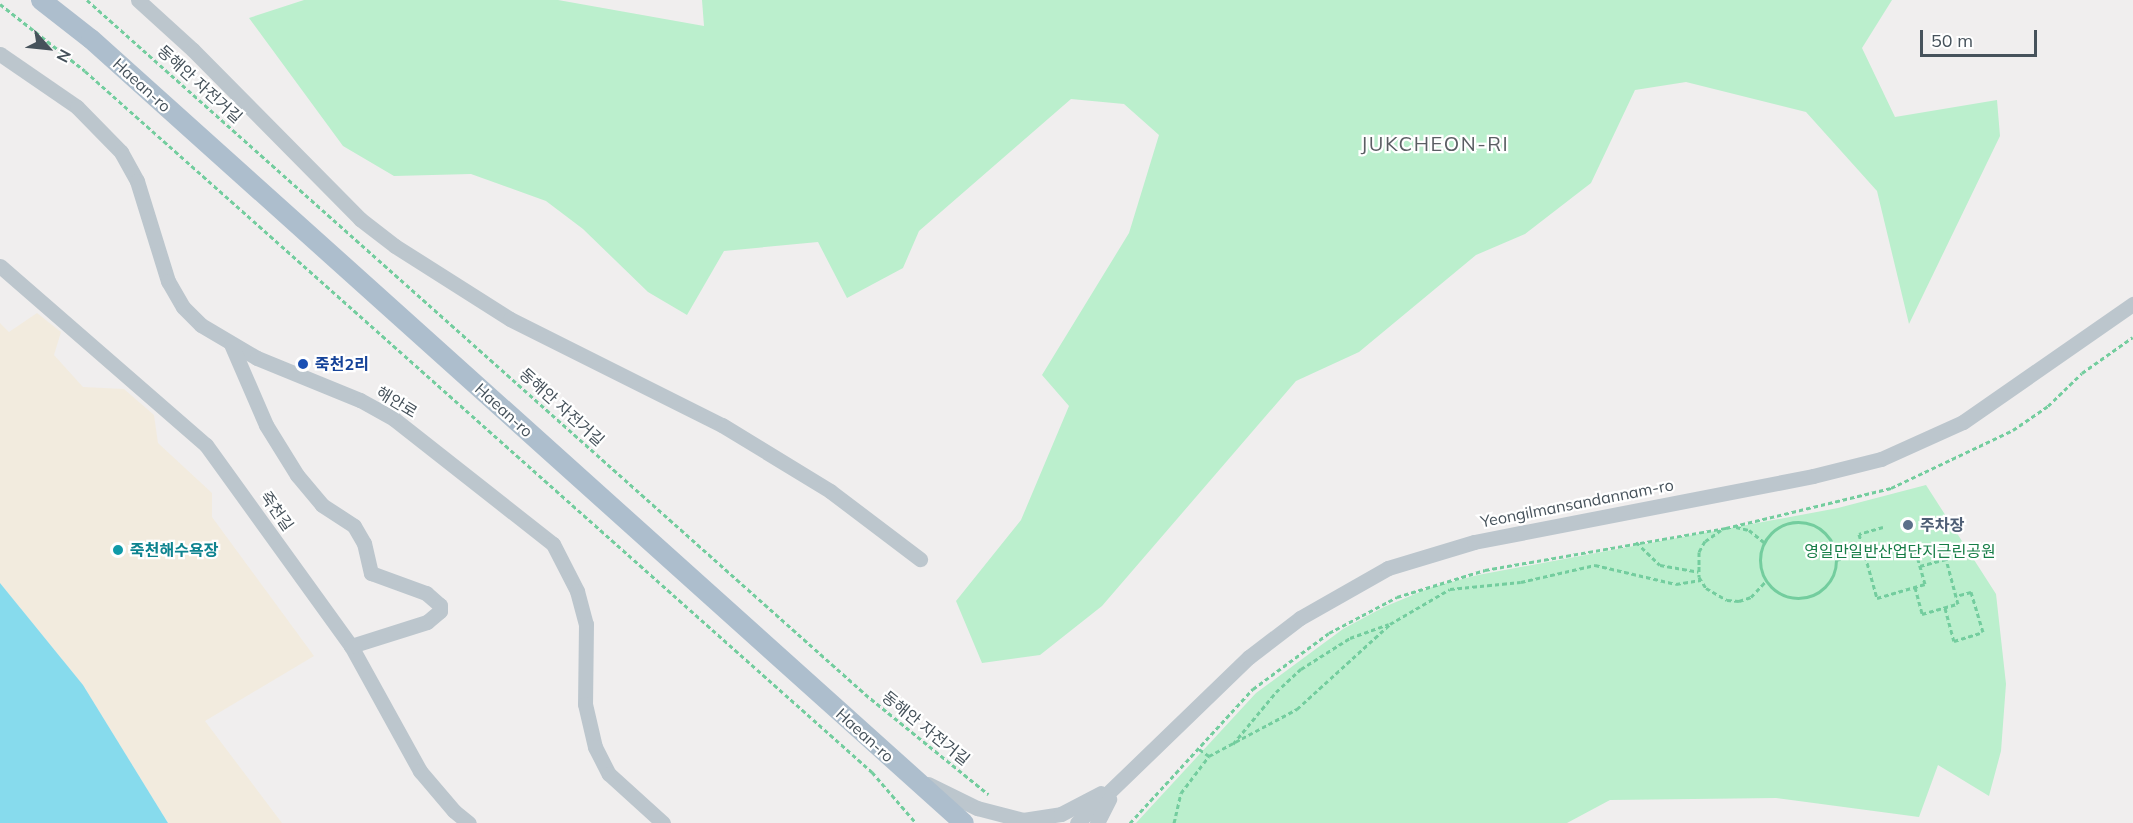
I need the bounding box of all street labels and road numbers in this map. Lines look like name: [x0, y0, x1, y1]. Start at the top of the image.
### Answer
street label: 동해안 자전거길: [154, 41, 246, 127]
street label: Haean-ro: [109, 54, 175, 116]
street label: 동해안 자전거길: [516, 364, 608, 450]
street label: Haean-ro: [471, 379, 537, 441]
street label: 해안로: [373, 382, 421, 422]
street label: Yeongilmansandannam-ro: [1479, 475, 1675, 531]
street label: 죽천길: [256, 487, 298, 535]
street label: 동해안 자전거길: [878, 687, 974, 769]
street label: Haean-ro: [832, 704, 898, 766]

